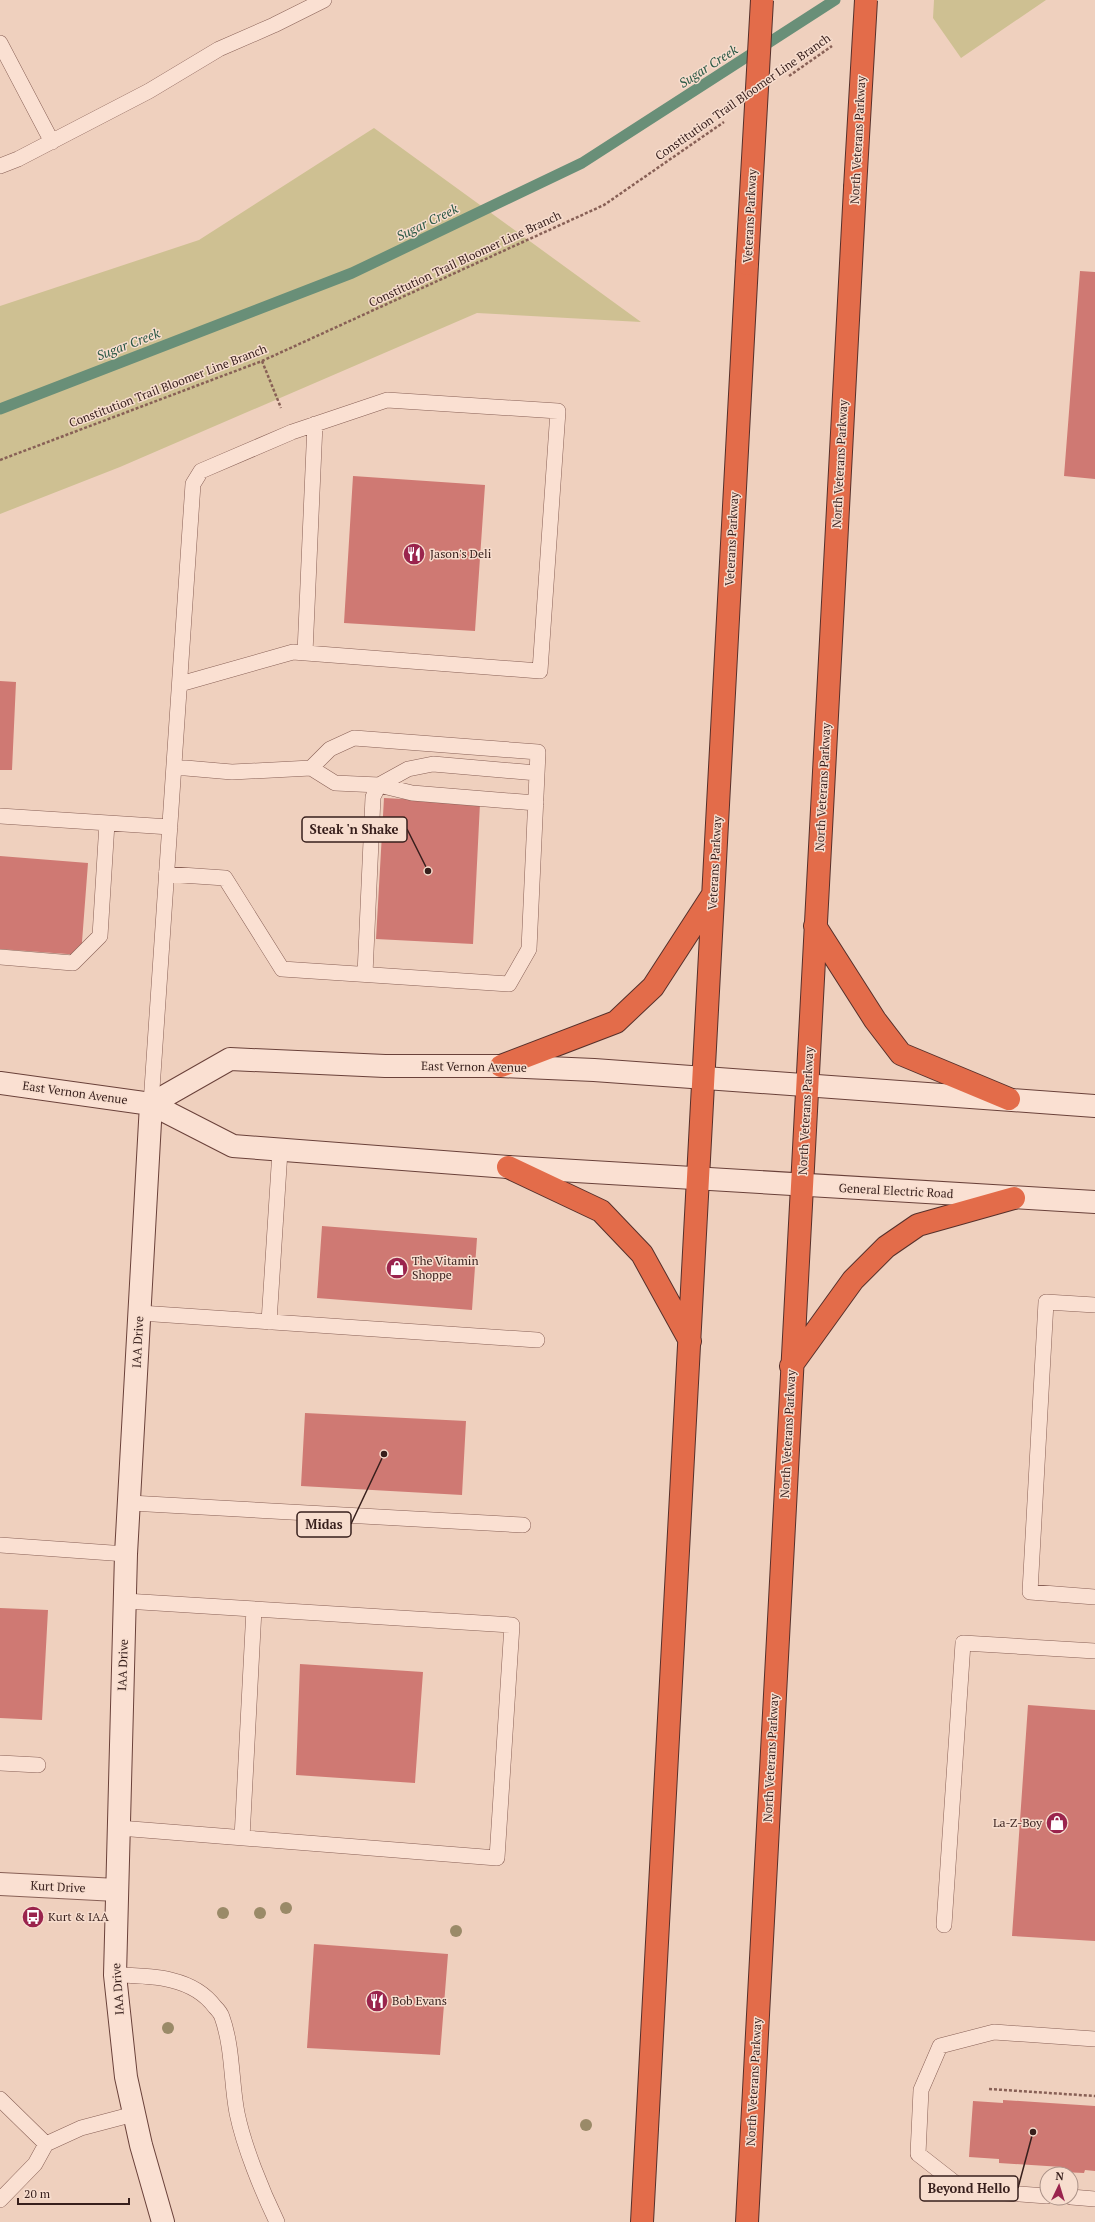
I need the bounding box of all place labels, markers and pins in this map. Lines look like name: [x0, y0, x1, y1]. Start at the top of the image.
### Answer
restaurant icon: Jason's Deli: [401, 541, 427, 567]
place label: Jason's Deli: [430, 546, 492, 561]
callout: Steak 'n Shake: [302, 817, 407, 842]
place label: The Vitamin Shoppe: [412, 1253, 479, 1282]
shop icon: The Vitamin Shoppe: [384, 1255, 410, 1281]
callout: Midas: [297, 1512, 351, 1537]
shop icon: La-Z-Boy: [1044, 1810, 1070, 1836]
place label: La-Z-Boy: [993, 1815, 1043, 1830]
bus stop icon: Kurt & IAA: [20, 1904, 46, 1930]
place label: Kurt & IAA: [48, 1909, 109, 1924]
restaurant icon: Bob Evans: [364, 1988, 390, 2014]
place label: Bob Evans: [392, 1993, 447, 2008]
callout: Beyond Hello: [920, 2176, 1018, 2201]

